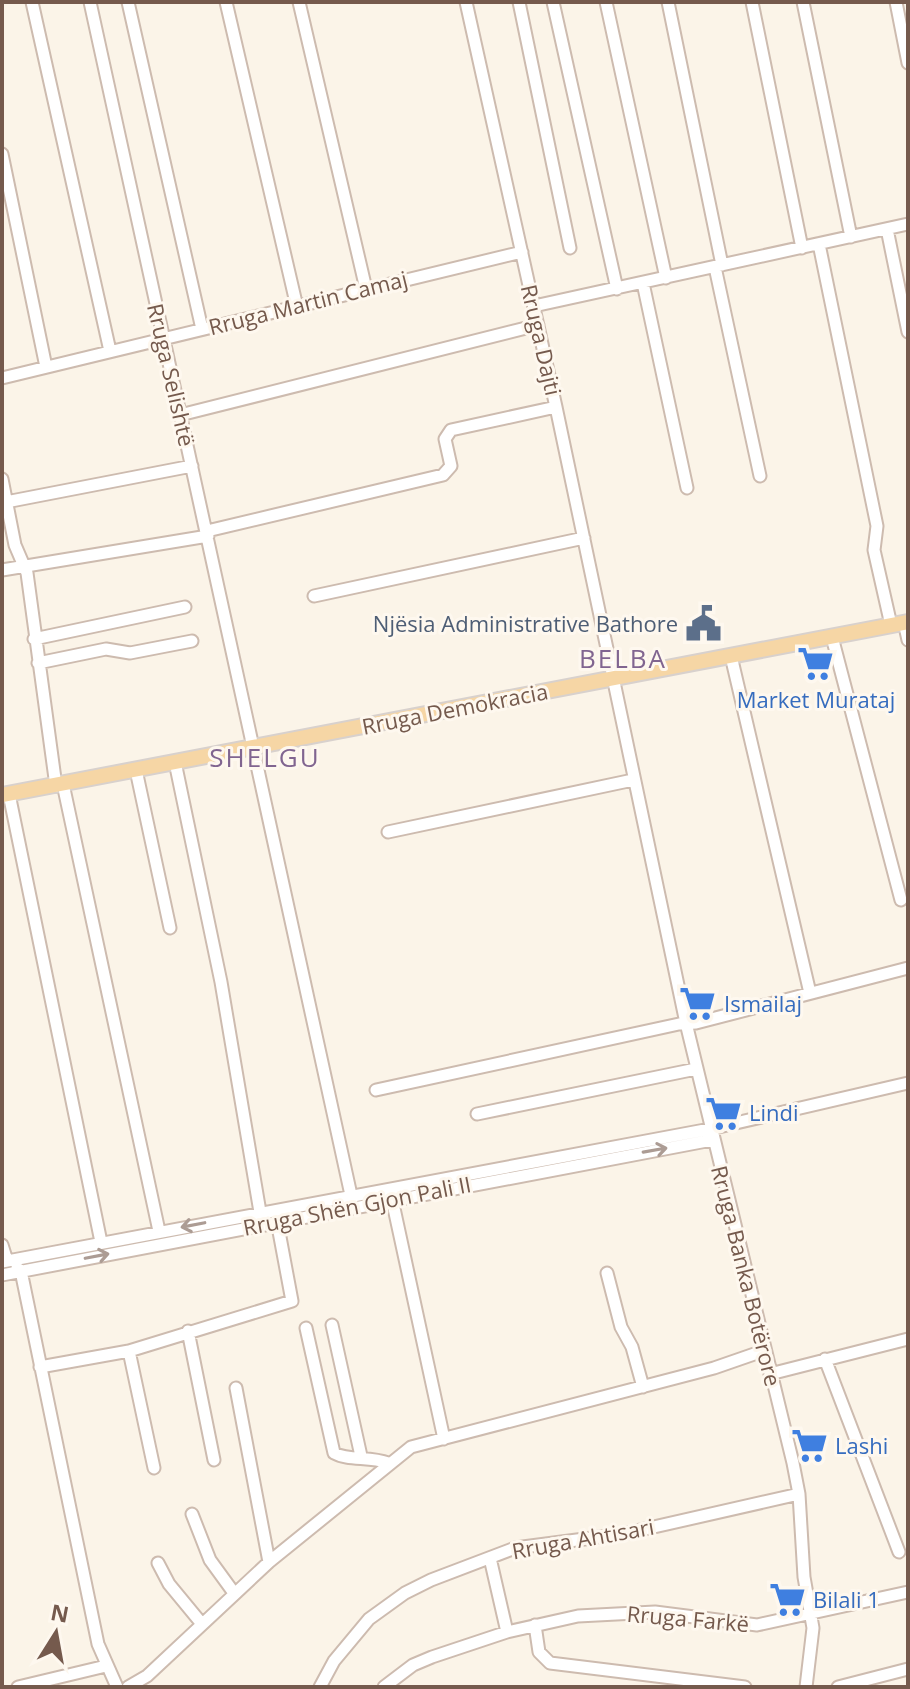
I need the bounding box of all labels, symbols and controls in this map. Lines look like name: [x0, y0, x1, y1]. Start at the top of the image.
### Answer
street label: Rruga Martin Camaj: [205, 263, 410, 341]
street label: Rruga Dajti: [515, 281, 569, 398]
street label: Rruga Selishtë: [141, 300, 203, 449]
public building icon: Njësia Administrative Bathore: [685, 605, 723, 643]
place label: Njësia Administrative Bathore: [373, 608, 678, 638]
district label: BELBA: [579, 640, 667, 676]
supermarket icon: Market Murataj: [797, 645, 835, 683]
street label: Rruga Demokracia: [359, 675, 550, 741]
place label: Market Murataj: [737, 684, 895, 714]
district label: SHELGU: [209, 739, 321, 775]
supermarket icon: Ismailaj: [679, 985, 717, 1023]
place label: Ismailaj: [724, 988, 802, 1018]
supermarket icon: Lindi: [704, 1094, 742, 1132]
place label: Lindi: [749, 1097, 799, 1127]
one-way arrow: [642, 1142, 668, 1157]
street label: Rruga Banka Botërore: [705, 1162, 789, 1389]
street label: Rruga Shën Gjon Pali II: [240, 1168, 473, 1242]
one-way arrow: [180, 1218, 206, 1233]
one-way arrow: [84, 1248, 110, 1263]
supermarket icon: Lashi: [790, 1427, 828, 1465]
place label: Lashi: [835, 1430, 888, 1460]
street label: Rruga Ahtisari: [509, 1511, 656, 1565]
supermarket icon: Bilali 1: [768, 1581, 806, 1619]
place label: Bilali 1: [813, 1584, 880, 1614]
north arrow: [16, 1593, 96, 1673]
text: N: [48, 1596, 72, 1629]
street label: Rruga Farkë: [626, 1598, 750, 1638]

